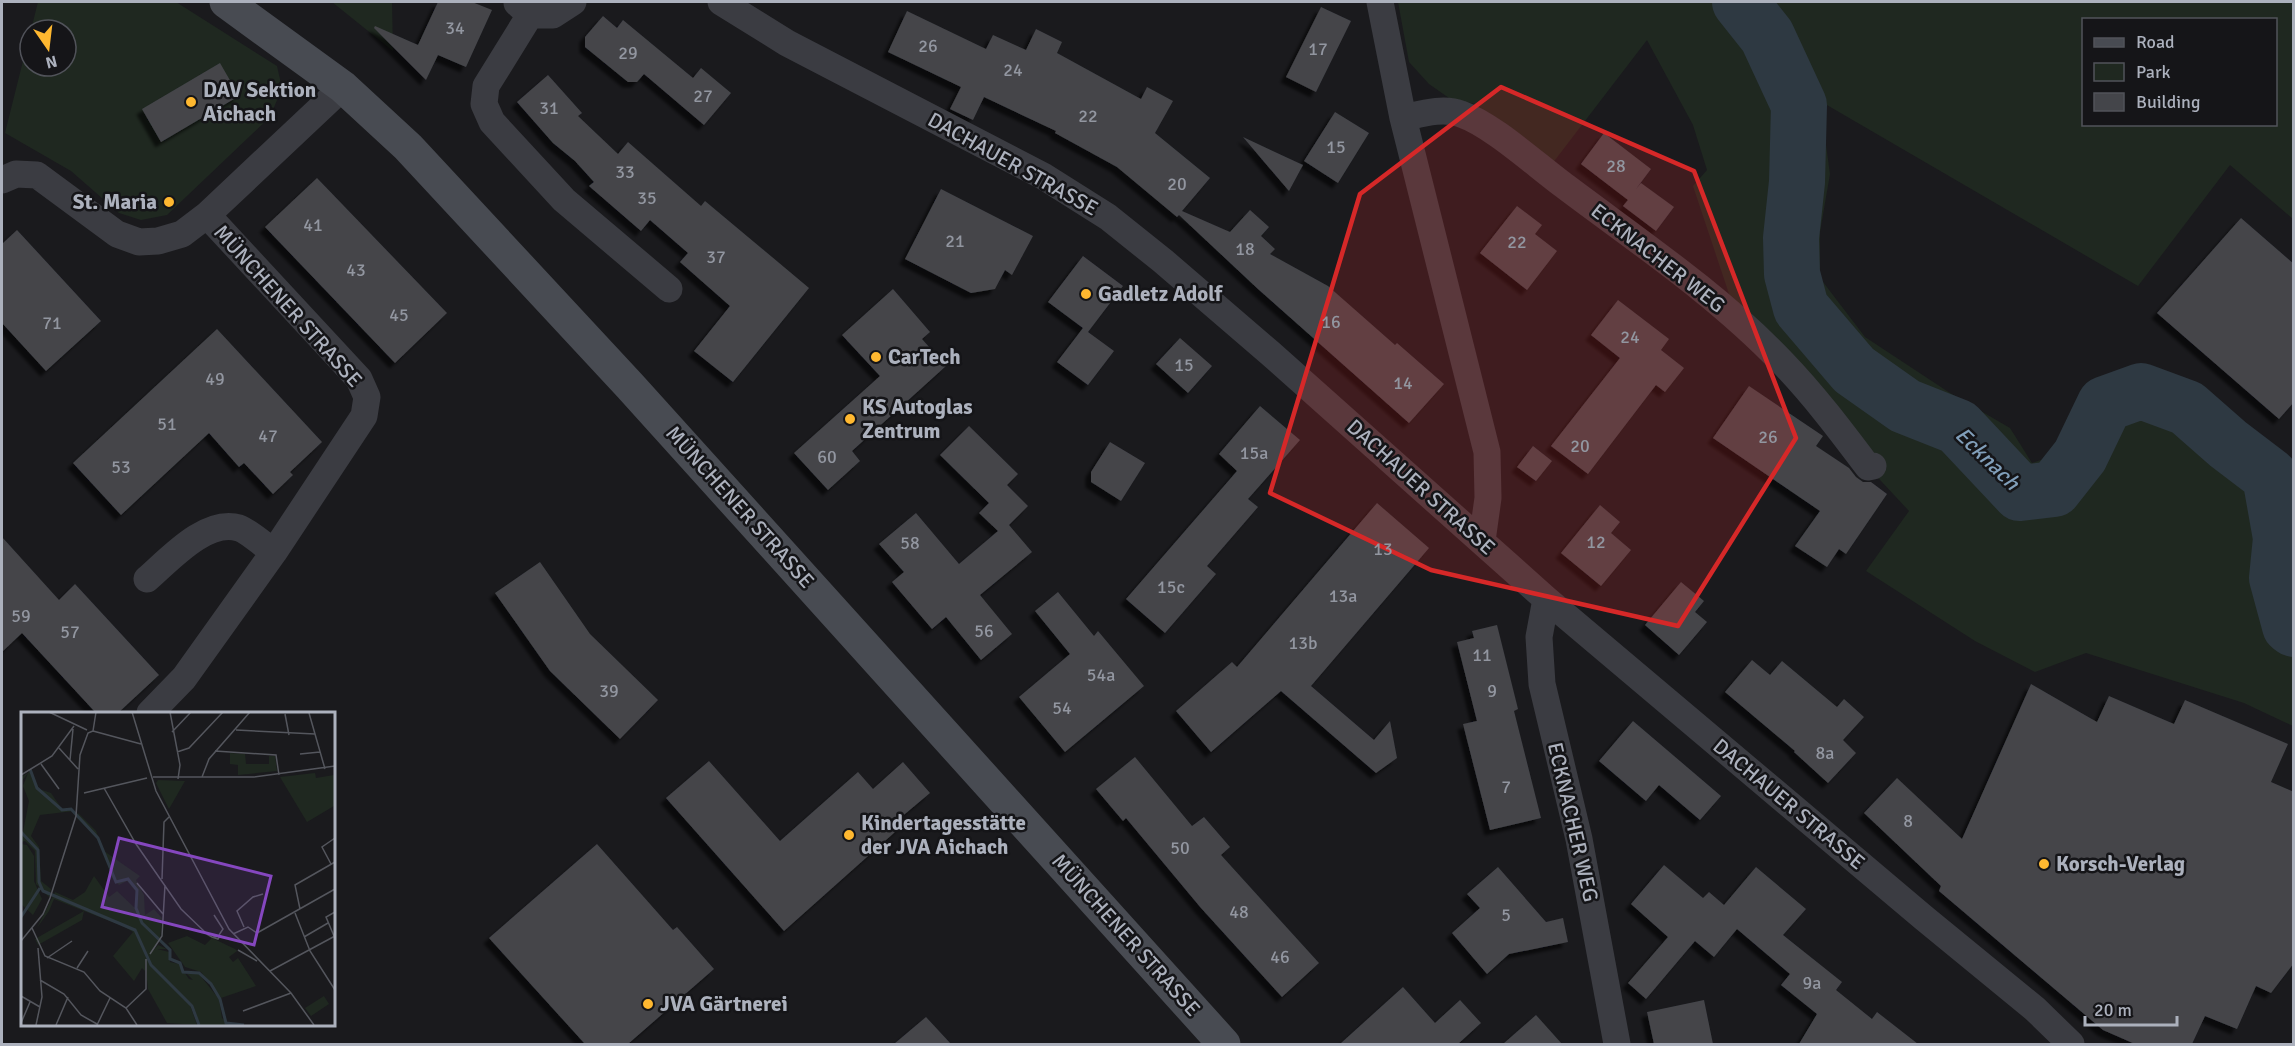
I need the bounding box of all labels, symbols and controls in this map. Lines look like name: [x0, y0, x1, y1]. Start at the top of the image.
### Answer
house number: 34: [445, 17, 465, 39]
north arrow: [18, 18, 78, 78]
legend: [2082, 18, 2277, 126]
text: Road: [2136, 31, 2175, 53]
house number: 26: [918, 35, 938, 57]
house number: 17: [1308, 38, 1328, 60]
house number: 29: [618, 42, 638, 64]
text: N: [44, 51, 59, 73]
house number: 24: [1003, 59, 1023, 81]
text: Park: [2136, 61, 2171, 83]
place label: DAV Sektion Aichach: [203, 77, 316, 127]
house number: 27: [693, 85, 713, 107]
text: Building: [2136, 91, 2200, 113]
marker: DAV Sektion Aichach: [184, 95, 198, 109]
house number: 31: [539, 97, 559, 119]
house number: 22: [1078, 105, 1098, 127]
street label: DACHAUER STRASSE: [923, 106, 1103, 222]
house number: 15: [1326, 136, 1346, 158]
house number: 28: [1606, 155, 1626, 177]
house number: 33: [615, 161, 635, 183]
house number: 20: [1167, 173, 1187, 195]
house number: 35: [637, 187, 657, 209]
place label: St. Maria: [73, 189, 157, 215]
marker: St. Maria: [162, 195, 176, 209]
street label: ECKNACHER WEG: [1586, 198, 1730, 318]
house number: 41: [303, 214, 323, 236]
street label: MÜNCHENER STRASSE: [208, 219, 368, 393]
house number: 21: [945, 230, 965, 252]
house number: 22: [1507, 231, 1527, 253]
house number: 18: [1235, 238, 1255, 260]
house number: 37: [706, 246, 726, 268]
house number: 43: [346, 259, 366, 281]
place label: Gadletz Adolf: [1098, 281, 1224, 307]
marker: Gadletz Adolf: [1079, 287, 1093, 301]
house number: 45: [389, 304, 409, 326]
house number: 16: [1321, 311, 1341, 333]
house number: 71: [42, 312, 62, 334]
house number: 24: [1620, 326, 1640, 348]
place label: CarTech: [888, 344, 961, 370]
marker: CarTech: [869, 350, 883, 364]
house number: 15: [1174, 354, 1194, 376]
house number: 49: [205, 368, 225, 390]
house number: 14: [1393, 372, 1413, 394]
place label: KS Autoglas Zentrum: [862, 394, 973, 444]
marker: KS Autoglas Zentrum: [843, 412, 857, 426]
house number: 51: [157, 413, 177, 435]
street label: DACHAUER STRASSE: [1342, 414, 1500, 560]
street label: MÜNCHENER STRASSE: [660, 420, 820, 594]
water label: Ecknach: [1950, 421, 2026, 496]
house number: 47: [258, 425, 278, 447]
house number: 26: [1758, 426, 1778, 448]
house number: 20: [1570, 435, 1590, 457]
house number: 15a: [1240, 442, 1268, 464]
house number: 60: [817, 446, 837, 468]
house number: 53: [111, 456, 131, 478]
house number: 12: [1586, 531, 1606, 553]
house number: 58: [900, 532, 920, 554]
house number: 13: [1373, 538, 1393, 560]
house number: 15c: [1157, 576, 1185, 598]
house number: 13a: [1329, 585, 1357, 607]
house number: 59: [11, 605, 31, 627]
house number: 56: [974, 620, 994, 642]
house number: 57: [60, 621, 80, 643]
house number: 13b: [1289, 632, 1317, 654]
house number: 11: [1472, 644, 1492, 666]
house number: 54a: [1087, 664, 1115, 686]
house number: 39: [599, 680, 619, 702]
house number: 9: [1487, 680, 1497, 702]
house number: 54: [1052, 697, 1072, 719]
inset map: [21, 712, 334, 1025]
street label: DACHAUER STRASSE: [1708, 733, 1870, 875]
street label: ECKNACHER WEG: [1542, 740, 1604, 904]
house number: 8a: [1816, 742, 1834, 764]
house number: 7: [1501, 776, 1511, 798]
place label: Kindertagesstätte der JVA Aichach: [861, 810, 1026, 860]
house number: 8: [1903, 810, 1913, 832]
marker: Kindertagesstätte der JVA Aichach: [842, 828, 856, 842]
house number: 50: [1170, 837, 1190, 859]
street label: MÜNCHENER STRASSE: [1046, 848, 1206, 1022]
place label: Korsch-Verlag: [2056, 851, 2185, 877]
marker: Korsch-Verlag: [2037, 857, 2051, 871]
house number: 48: [1229, 901, 1249, 923]
house number: 5: [1501, 904, 1511, 926]
house number: 46: [1270, 946, 1290, 968]
house number: 9a: [1803, 972, 1821, 994]
scale bar: [2085, 989, 2176, 1027]
place label: JVA Gärtnerei: [660, 991, 788, 1017]
marker: JVA Gärtnerei: [641, 997, 655, 1011]
text: 20 m: [2094, 999, 2132, 1021]

